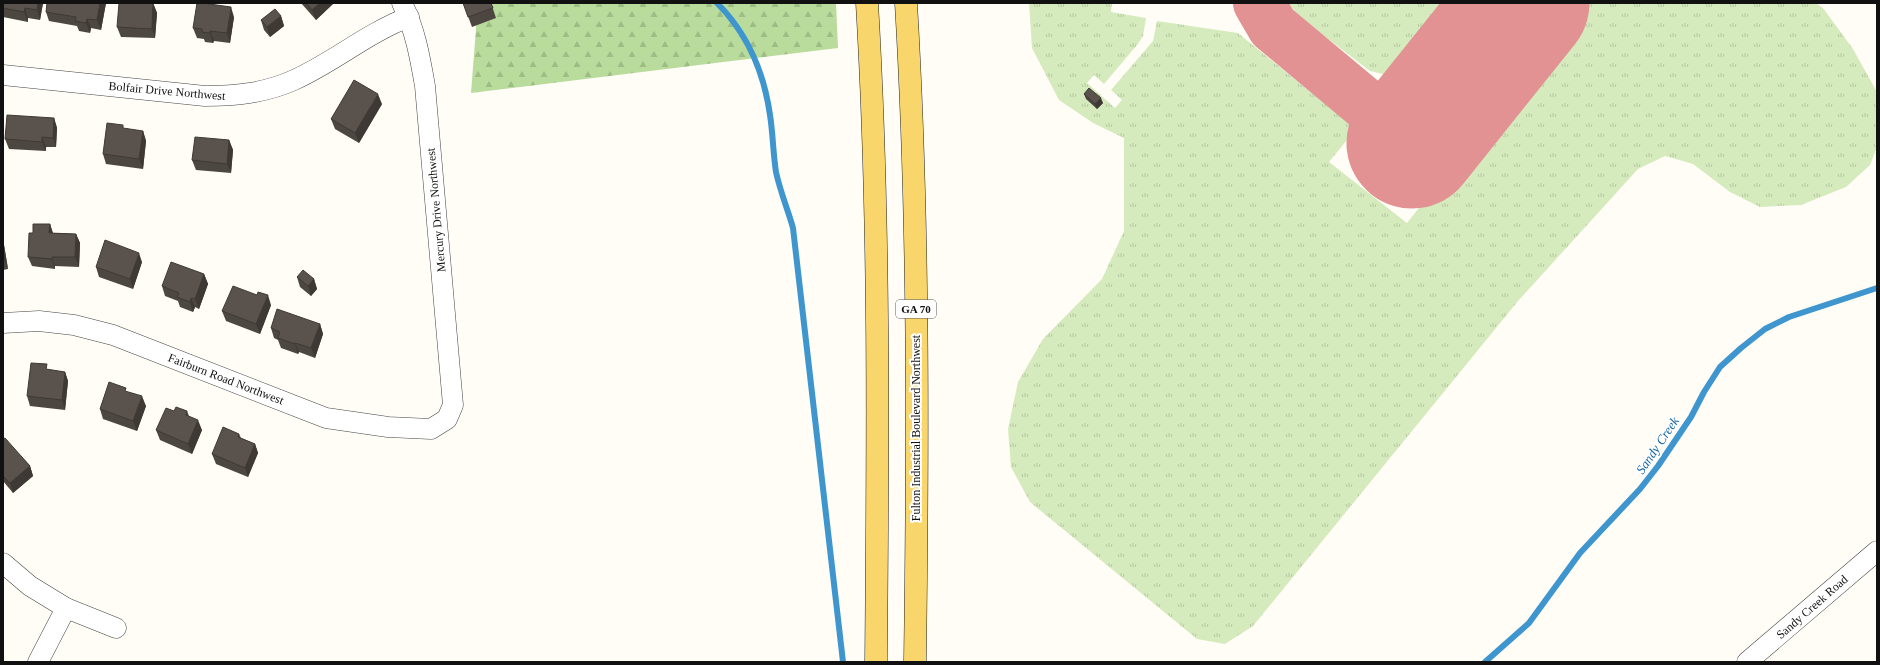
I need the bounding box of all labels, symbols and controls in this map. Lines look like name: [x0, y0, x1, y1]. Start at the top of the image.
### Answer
street label: Bolfair Drive Northwest: [108, 79, 227, 103]
street label: Mercury Drive Northwest: [424, 147, 448, 273]
road number: GA 70: [896, 300, 936, 318]
street label: Fulton Industrial Boulevard Northwest: [909, 334, 923, 521]
street label: Fairburn Road Northwest: [166, 350, 286, 408]
water label: Sandy Creek: [1633, 414, 1682, 477]
street label: Sandy Creek Road: [1773, 572, 1851, 642]

